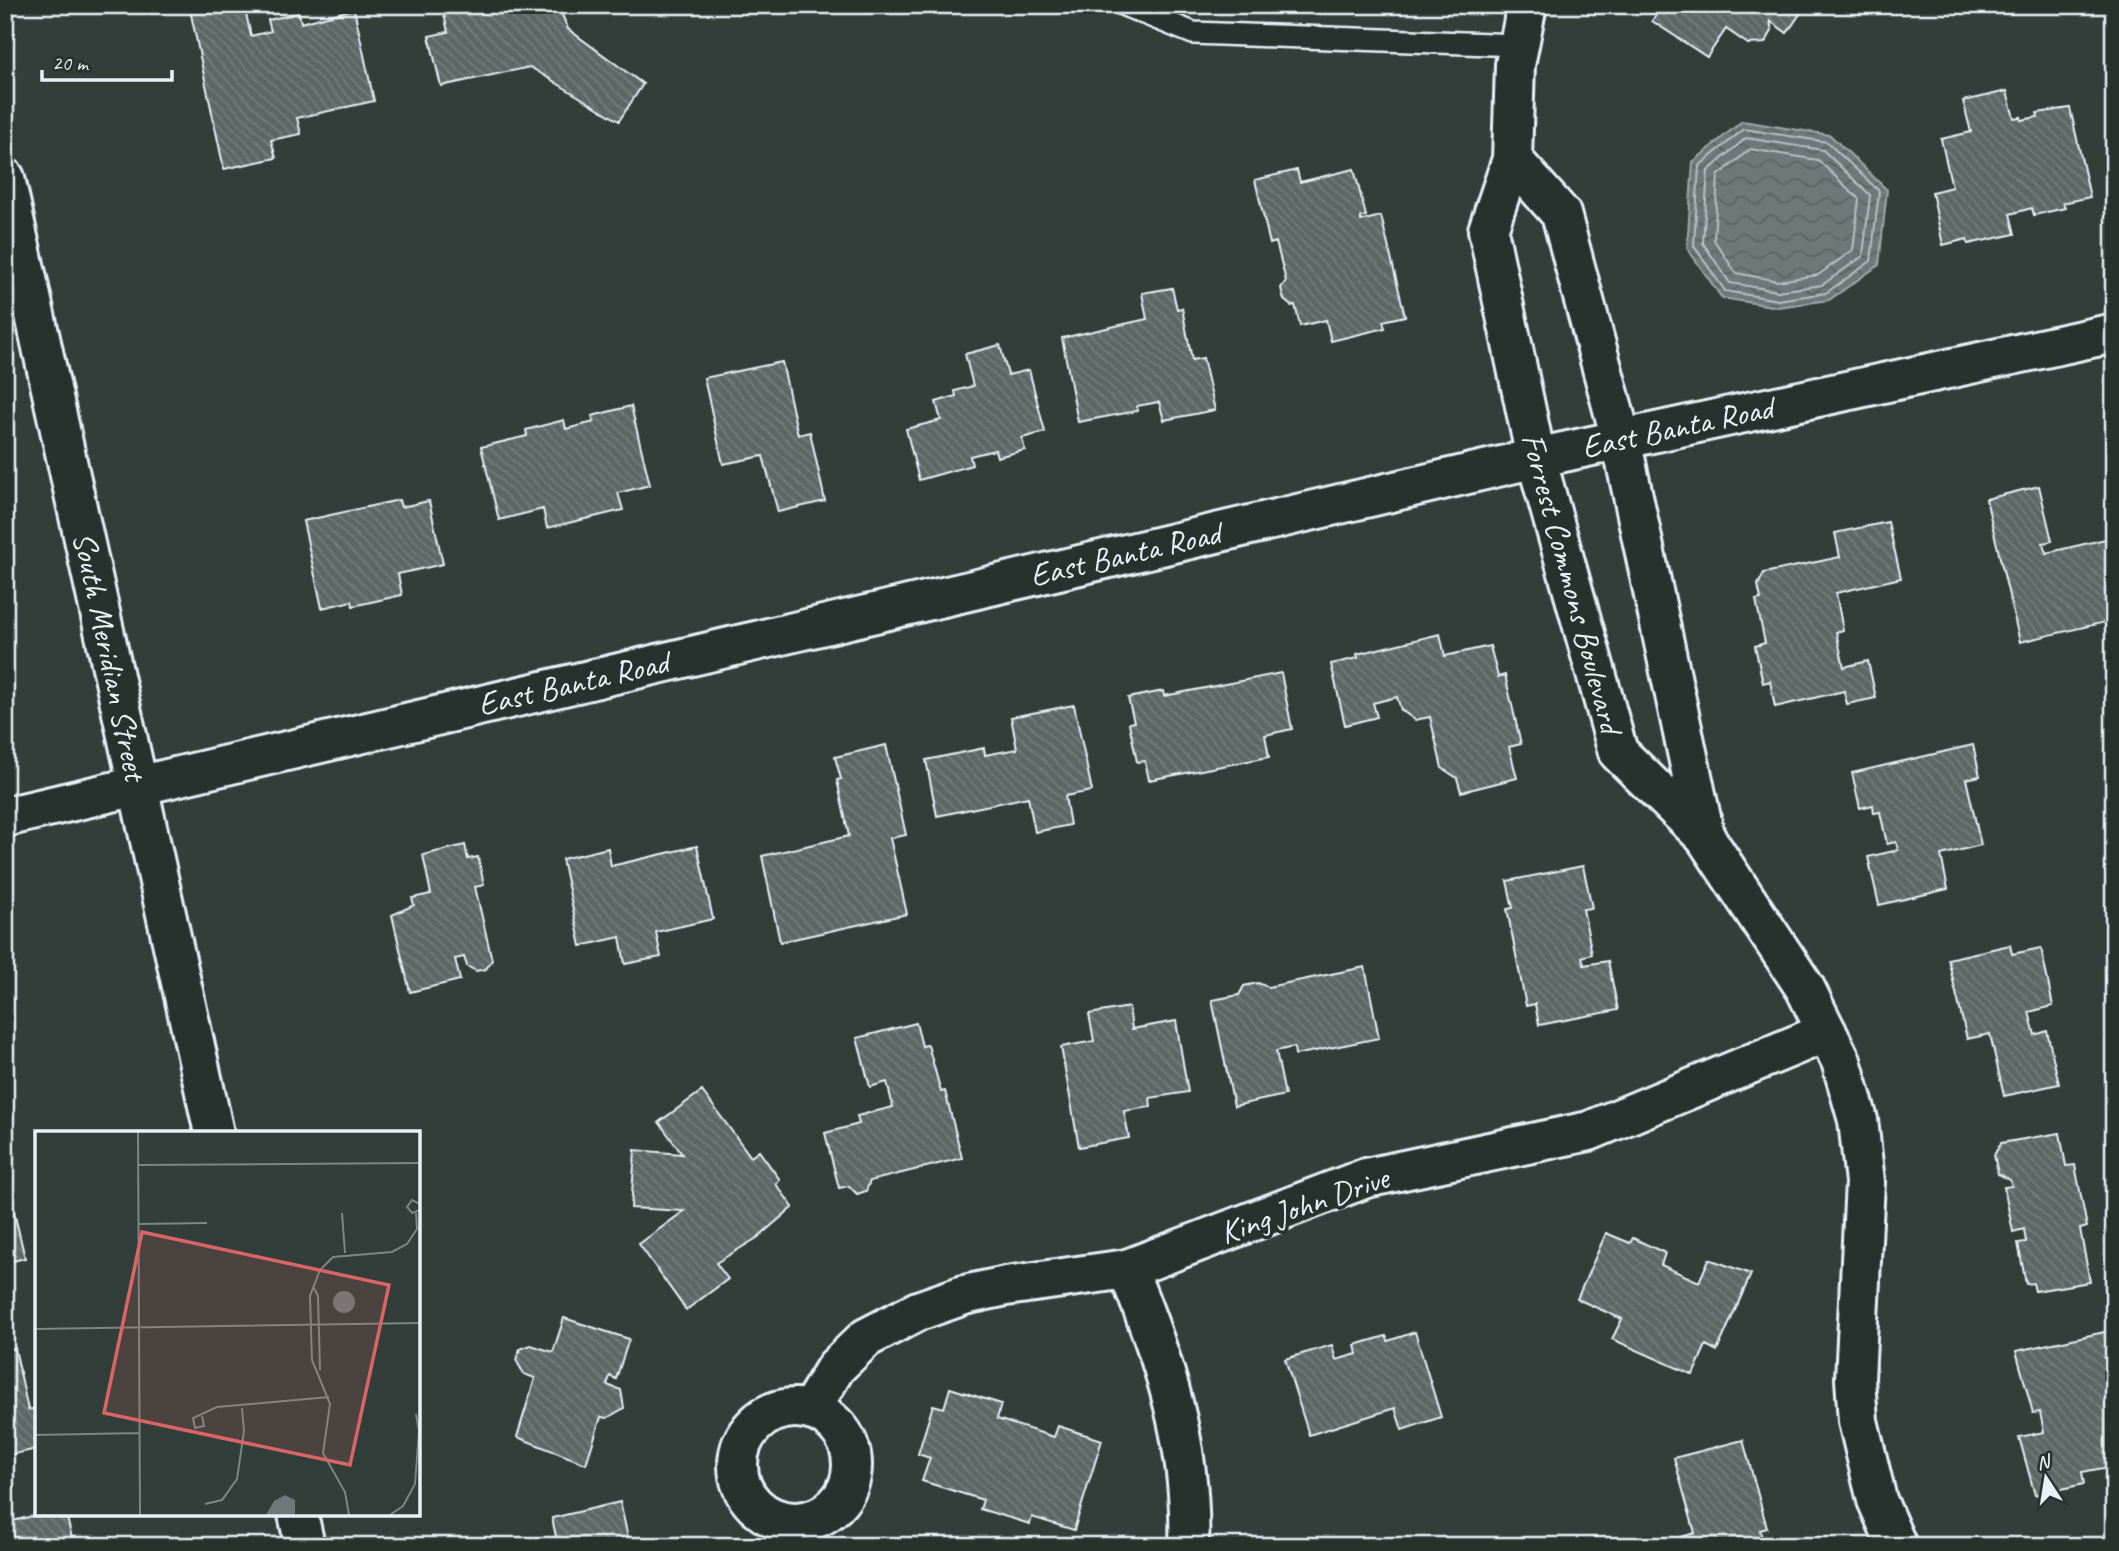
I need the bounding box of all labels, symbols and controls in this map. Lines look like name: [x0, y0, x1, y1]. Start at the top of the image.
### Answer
scale bar: [42, 38, 172, 82]
text: 20 m: [52, 50, 90, 76]
street label: East Banta Road: [1578, 385, 1781, 468]
street label: Forrest Commons Boulevard: [1512, 429, 1634, 742]
street label: East Banta Road: [1026, 511, 1229, 596]
street label: South Meridian Street: [63, 528, 157, 787]
street label: East Banta Road: [474, 640, 677, 725]
inset map: [35, 1131, 420, 1516]
street label: King John Drive: [1214, 1156, 1396, 1253]
north arrow: [2010, 1442, 2080, 1512]
text: N: [2034, 1449, 2054, 1475]

